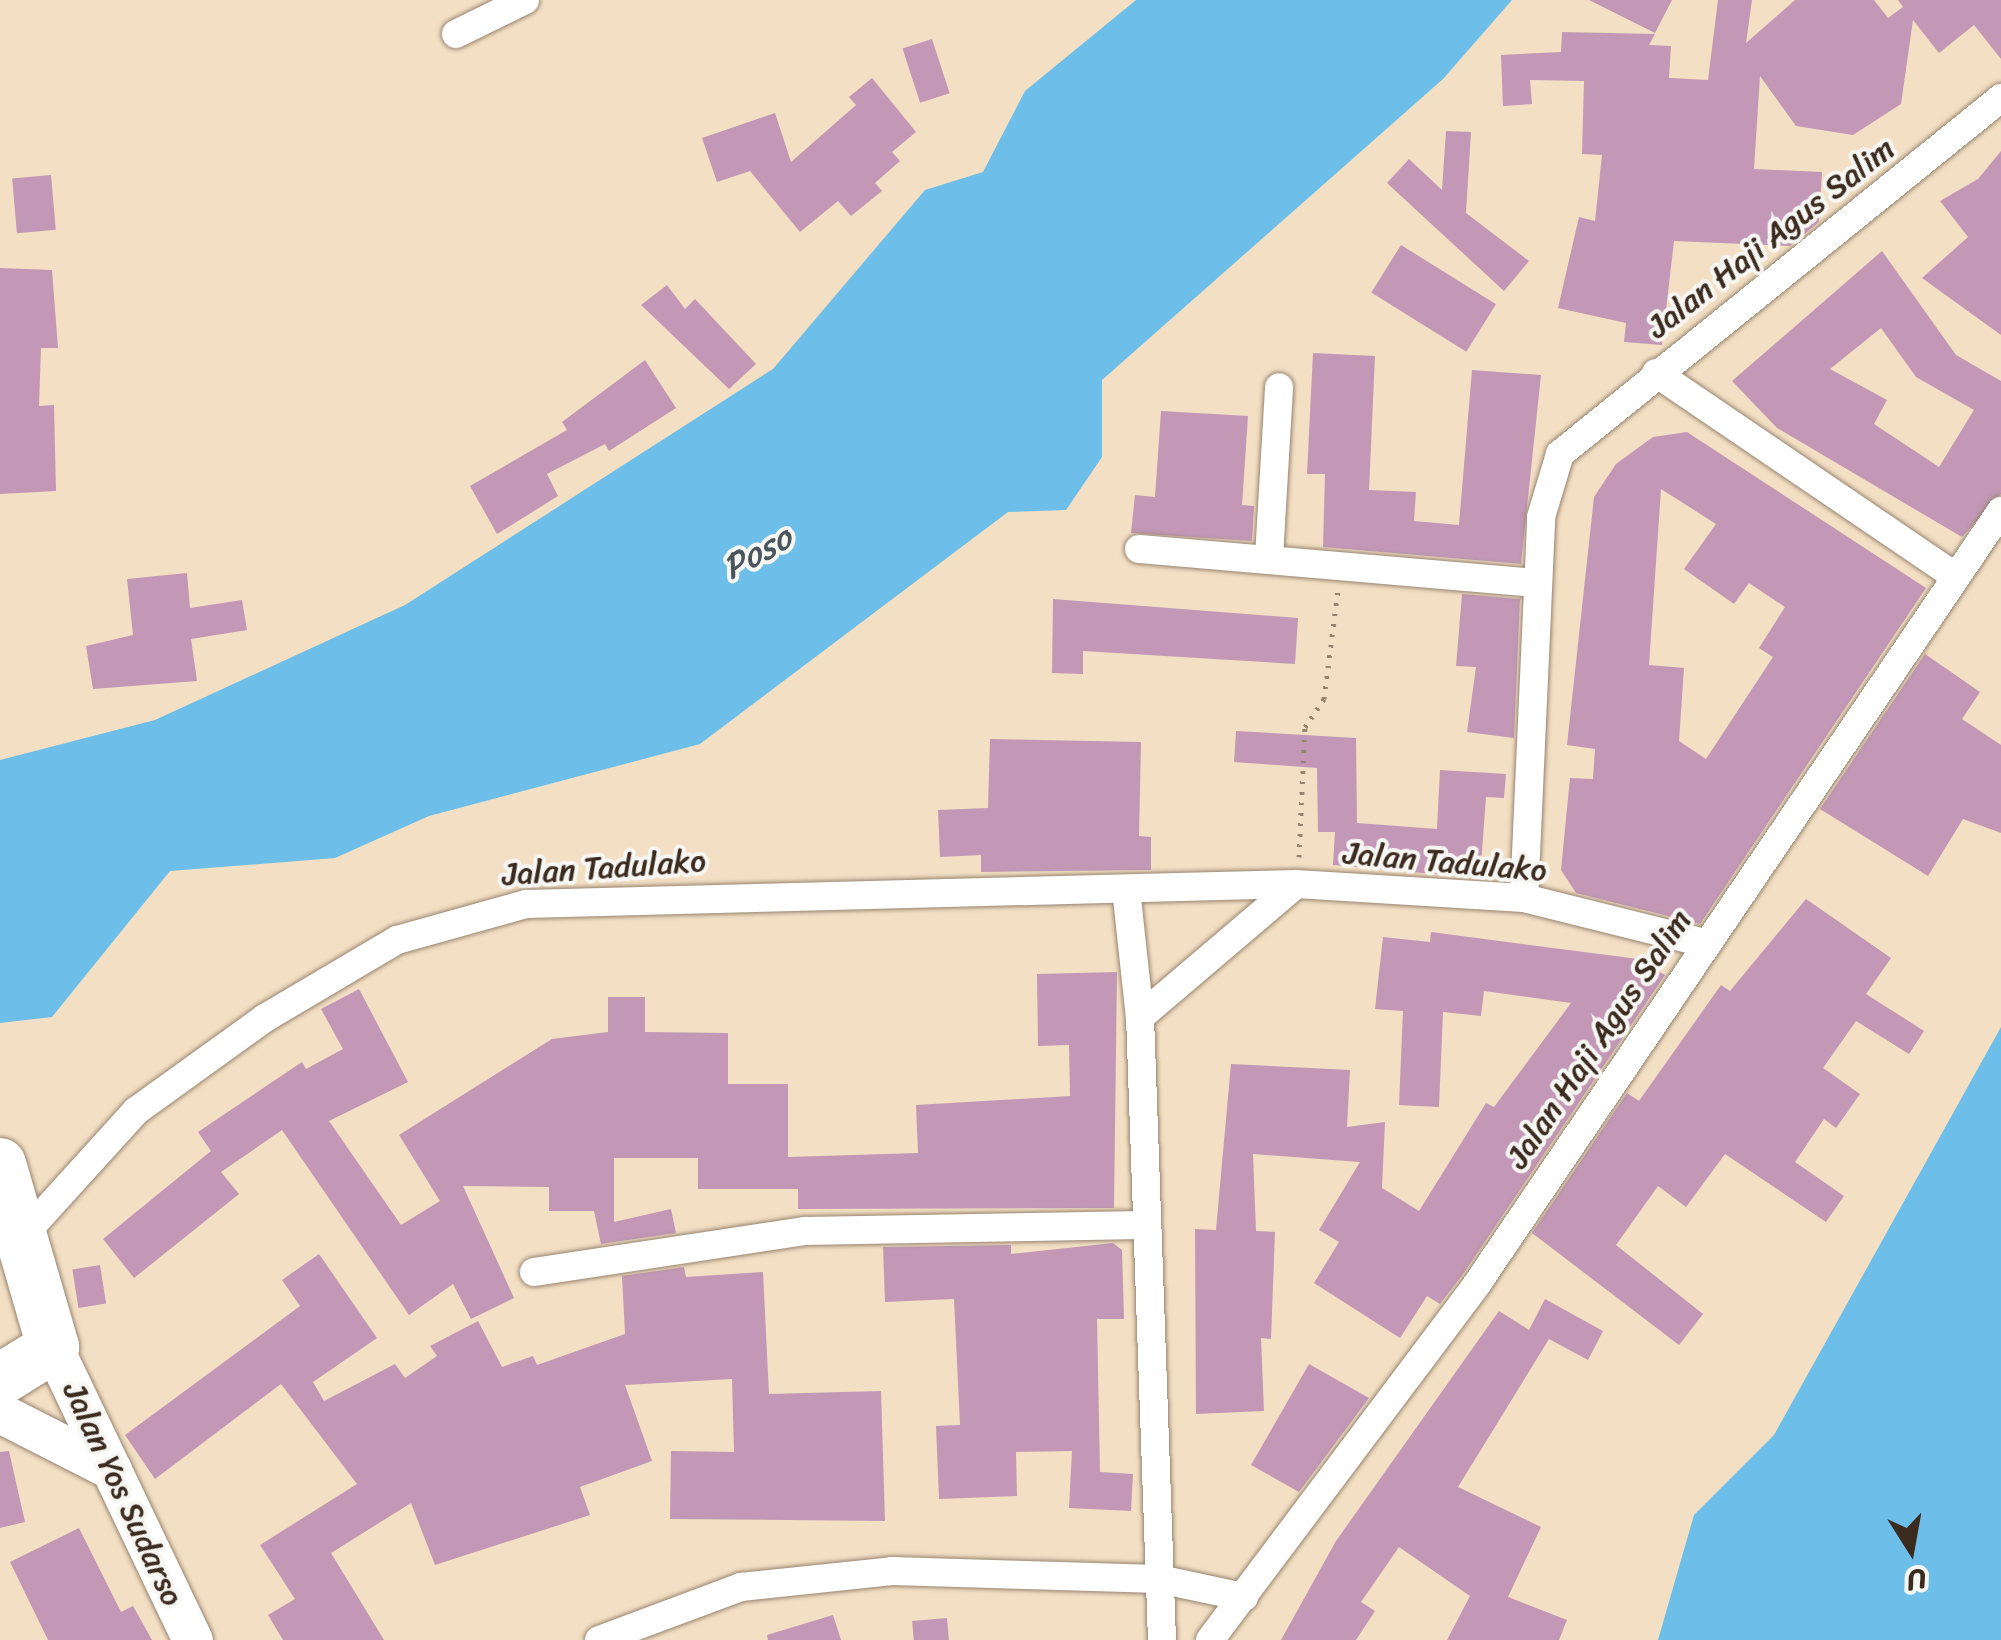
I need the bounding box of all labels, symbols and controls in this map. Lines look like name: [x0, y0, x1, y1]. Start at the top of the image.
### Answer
street label: Jalan Haji Agus Salim: [1639, 129, 1903, 347]
water label: Poso: [715, 516, 799, 588]
street label: Jalan Tadulako: [1341, 834, 1549, 890]
street label: Jalan Tadulako: [500, 842, 708, 894]
street label: Jalan Haji Agus Salim: [1498, 902, 1700, 1176]
street label: Jalan Yos Sudarso: [53, 1374, 193, 1614]
north arrow: [1861, 1500, 1961, 1600]
text: U: [1903, 1554, 1931, 1606]

